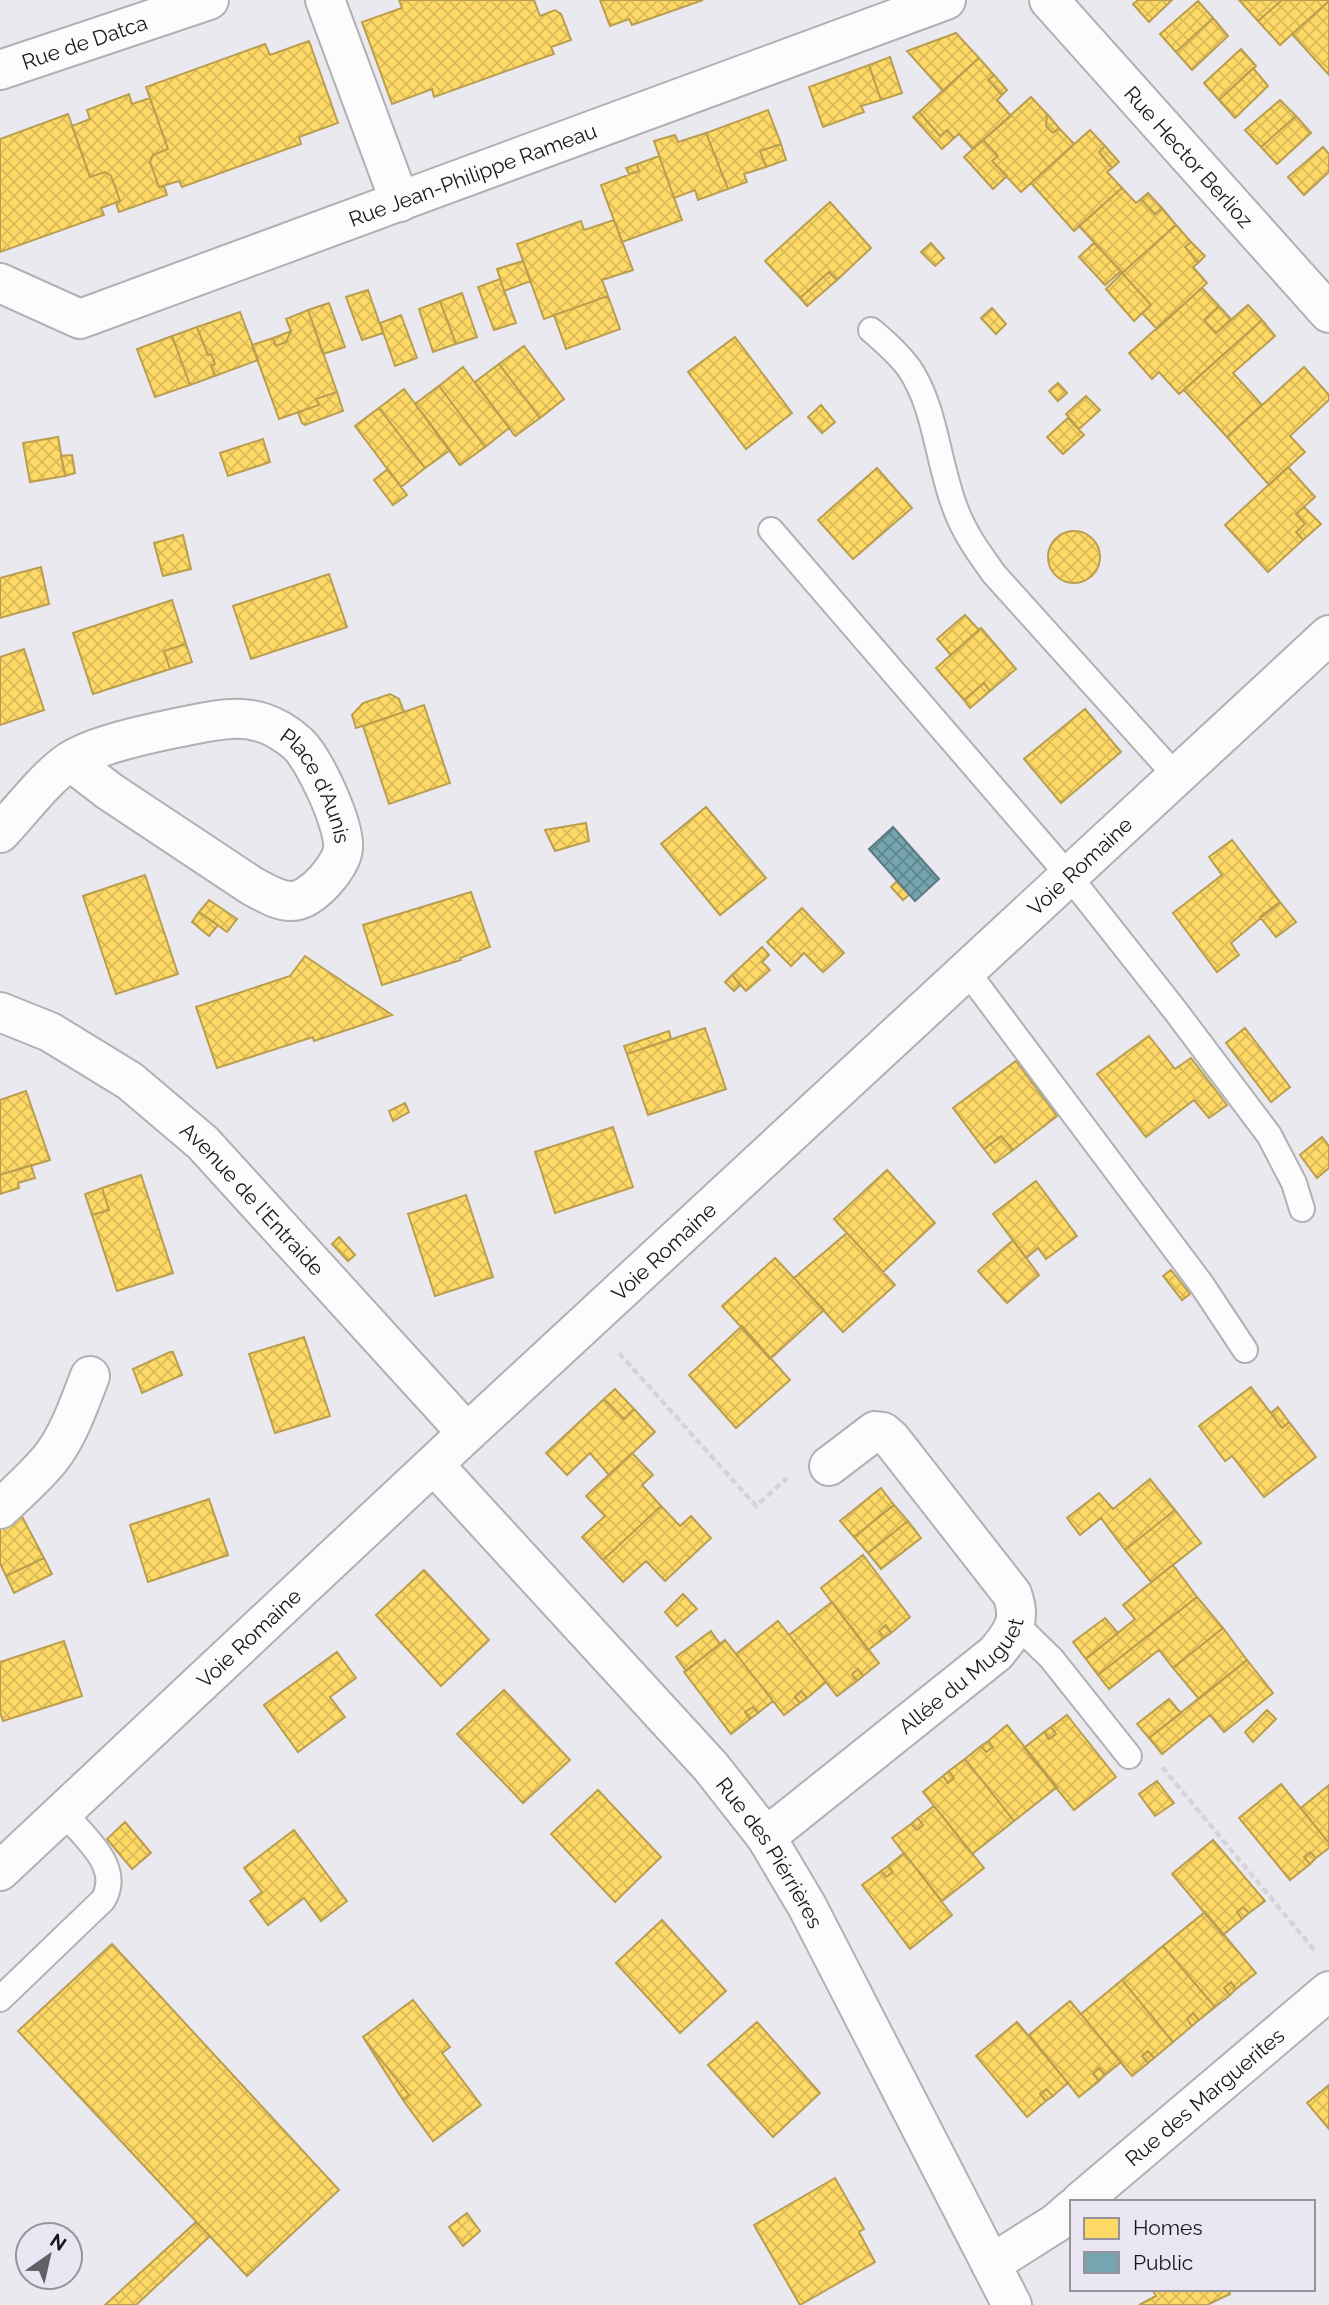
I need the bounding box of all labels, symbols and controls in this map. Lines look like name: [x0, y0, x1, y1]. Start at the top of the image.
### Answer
street label: Rue de Datca: [18, 9, 150, 74]
street label: Rue Hector Berlioz: [1119, 81, 1259, 232]
street label: Rue Jean-Philippe Rameau: [345, 117, 600, 232]
street label: Place d'Aunis: [276, 722, 356, 845]
street label: Voie Romaine: [1022, 811, 1137, 920]
street label: Avenue de l'Entraide: [176, 1117, 330, 1281]
street label: Voie Romaine: [606, 1197, 721, 1306]
street label: Voie Romaine: [192, 1583, 306, 1692]
street label: Allée du Muguet: [893, 1616, 1028, 1739]
street label: Rue des Piérrières: [711, 1772, 829, 1932]
street label: Rue des Marguerites: [1120, 2022, 1289, 2171]
legend: [1070, 2200, 1315, 2291]
text: Homes: [1133, 2215, 1203, 2240]
north arrow: [14, 2221, 84, 2291]
text: N: [46, 2229, 71, 2255]
text: Public: [1133, 2250, 1193, 2275]

